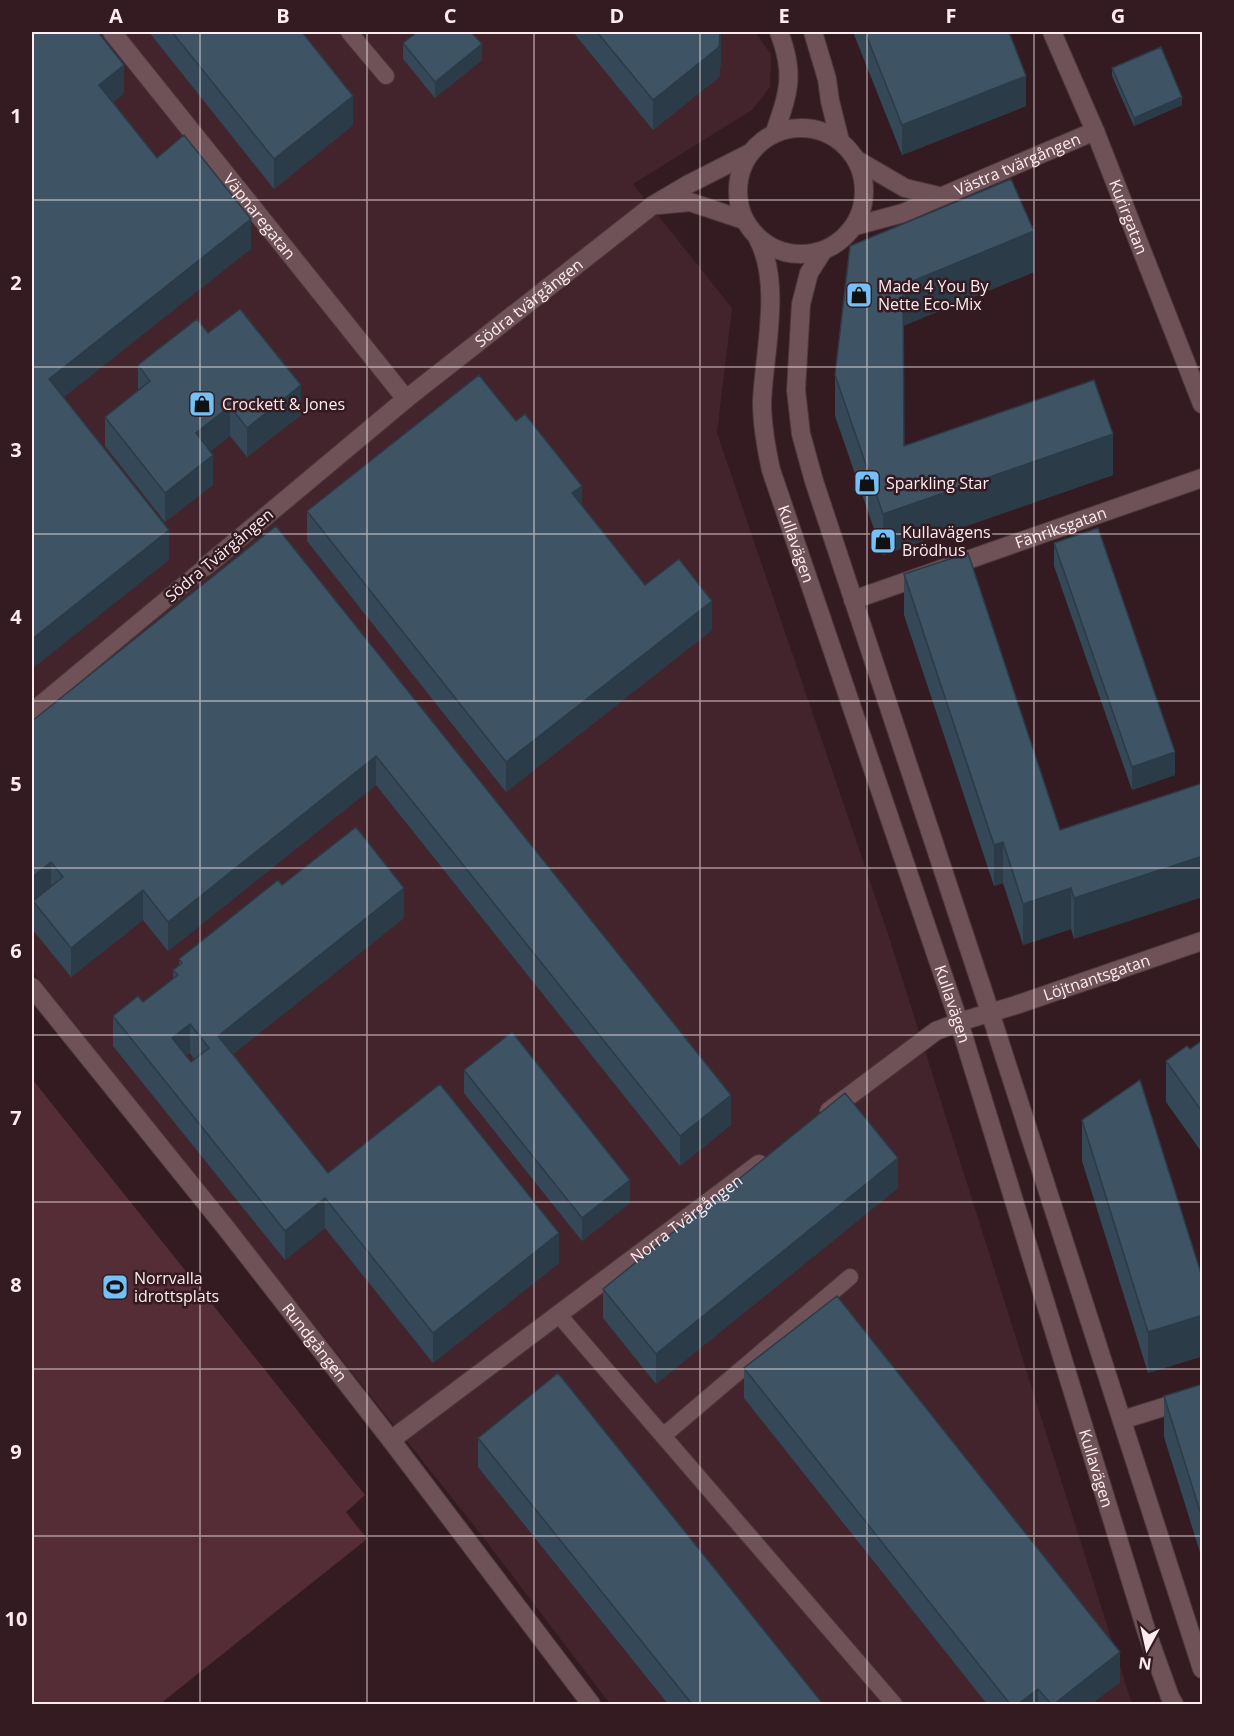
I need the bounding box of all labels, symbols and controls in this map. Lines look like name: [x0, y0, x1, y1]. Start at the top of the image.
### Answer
text: A: [109, 2, 123, 29]
text: B: [276, 2, 290, 29]
text: C: [444, 2, 457, 29]
text: D: [610, 2, 624, 29]
text: E: [778, 2, 790, 29]
text: F: [946, 2, 956, 29]
text: G: [1111, 2, 1125, 29]
text: 1: [10, 102, 22, 129]
street label: Västra tvärgången: [951, 127, 1084, 201]
street label: Väpnaregatan: [218, 169, 301, 264]
street label: Kurirgatan: [1104, 176, 1153, 257]
street label: Södra tvärgången: [470, 253, 587, 352]
text: 2: [10, 269, 22, 296]
place label: Made 4 You By Nette Eco-Mix: [878, 275, 989, 315]
shop icon: Made 4 You By Nette Eco-Mix: [844, 280, 874, 310]
shop icon: Crockett & Jones: [187, 389, 217, 419]
place label: Crockett & Jones: [222, 393, 345, 415]
text: 3: [10, 436, 22, 463]
shop icon: Sparkling Star: [852, 468, 882, 498]
place label: Sparkling Star: [886, 472, 990, 494]
street label: Fänriksgatan: [1012, 501, 1109, 554]
street label: Kullavägen: [773, 502, 820, 586]
street label: Södra Tvärgången: [160, 503, 278, 607]
place label: Kullavägens Brödhus: [902, 521, 991, 561]
shop icon: Kullavägens Brödhus: [868, 526, 898, 556]
text: 4: [10, 603, 22, 630]
text: 5: [10, 770, 22, 797]
text: 6: [10, 937, 22, 964]
street label: Löjtnantsgatan: [1040, 949, 1153, 1006]
street label: Kullavägen: [929, 962, 976, 1046]
text: 7: [10, 1104, 22, 1131]
street label: Norra Tvärgången: [626, 1169, 747, 1268]
place label: Norrvalla idrottsplats: [134, 1267, 219, 1307]
text: 8: [10, 1271, 22, 1298]
sports icon: Norrvalla idrottsplats: [100, 1272, 130, 1302]
street label: Rundgången: [277, 1298, 352, 1386]
street label: Kullavägen: [1074, 1426, 1119, 1510]
text: 9: [10, 1438, 22, 1465]
text: 10: [5, 1605, 27, 1632]
north arrow: [1117, 1619, 1177, 1679]
text: N: [1137, 1652, 1153, 1676]

